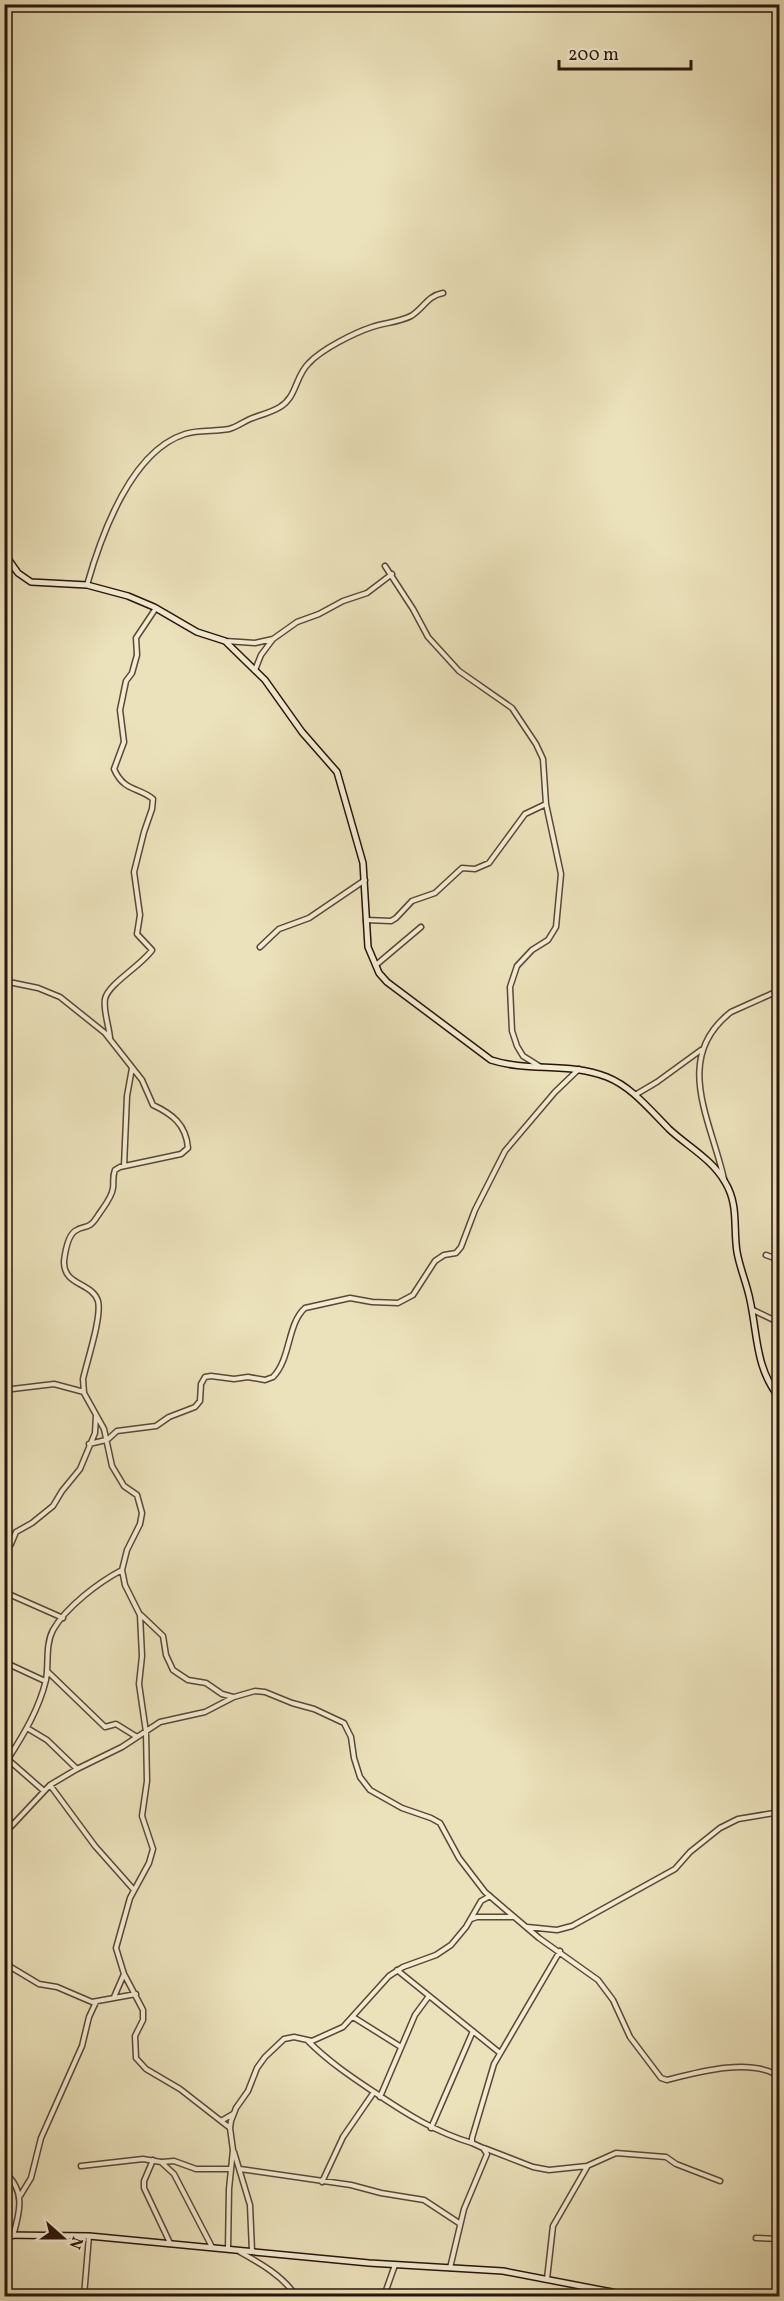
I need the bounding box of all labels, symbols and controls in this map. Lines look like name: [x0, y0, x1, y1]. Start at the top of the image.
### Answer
scale bar: [559, 33, 691, 71]
text: 200 m: [568, 43, 619, 68]
north arrow: [33, 2208, 93, 2268]
text: N: [63, 2233, 87, 2252]

